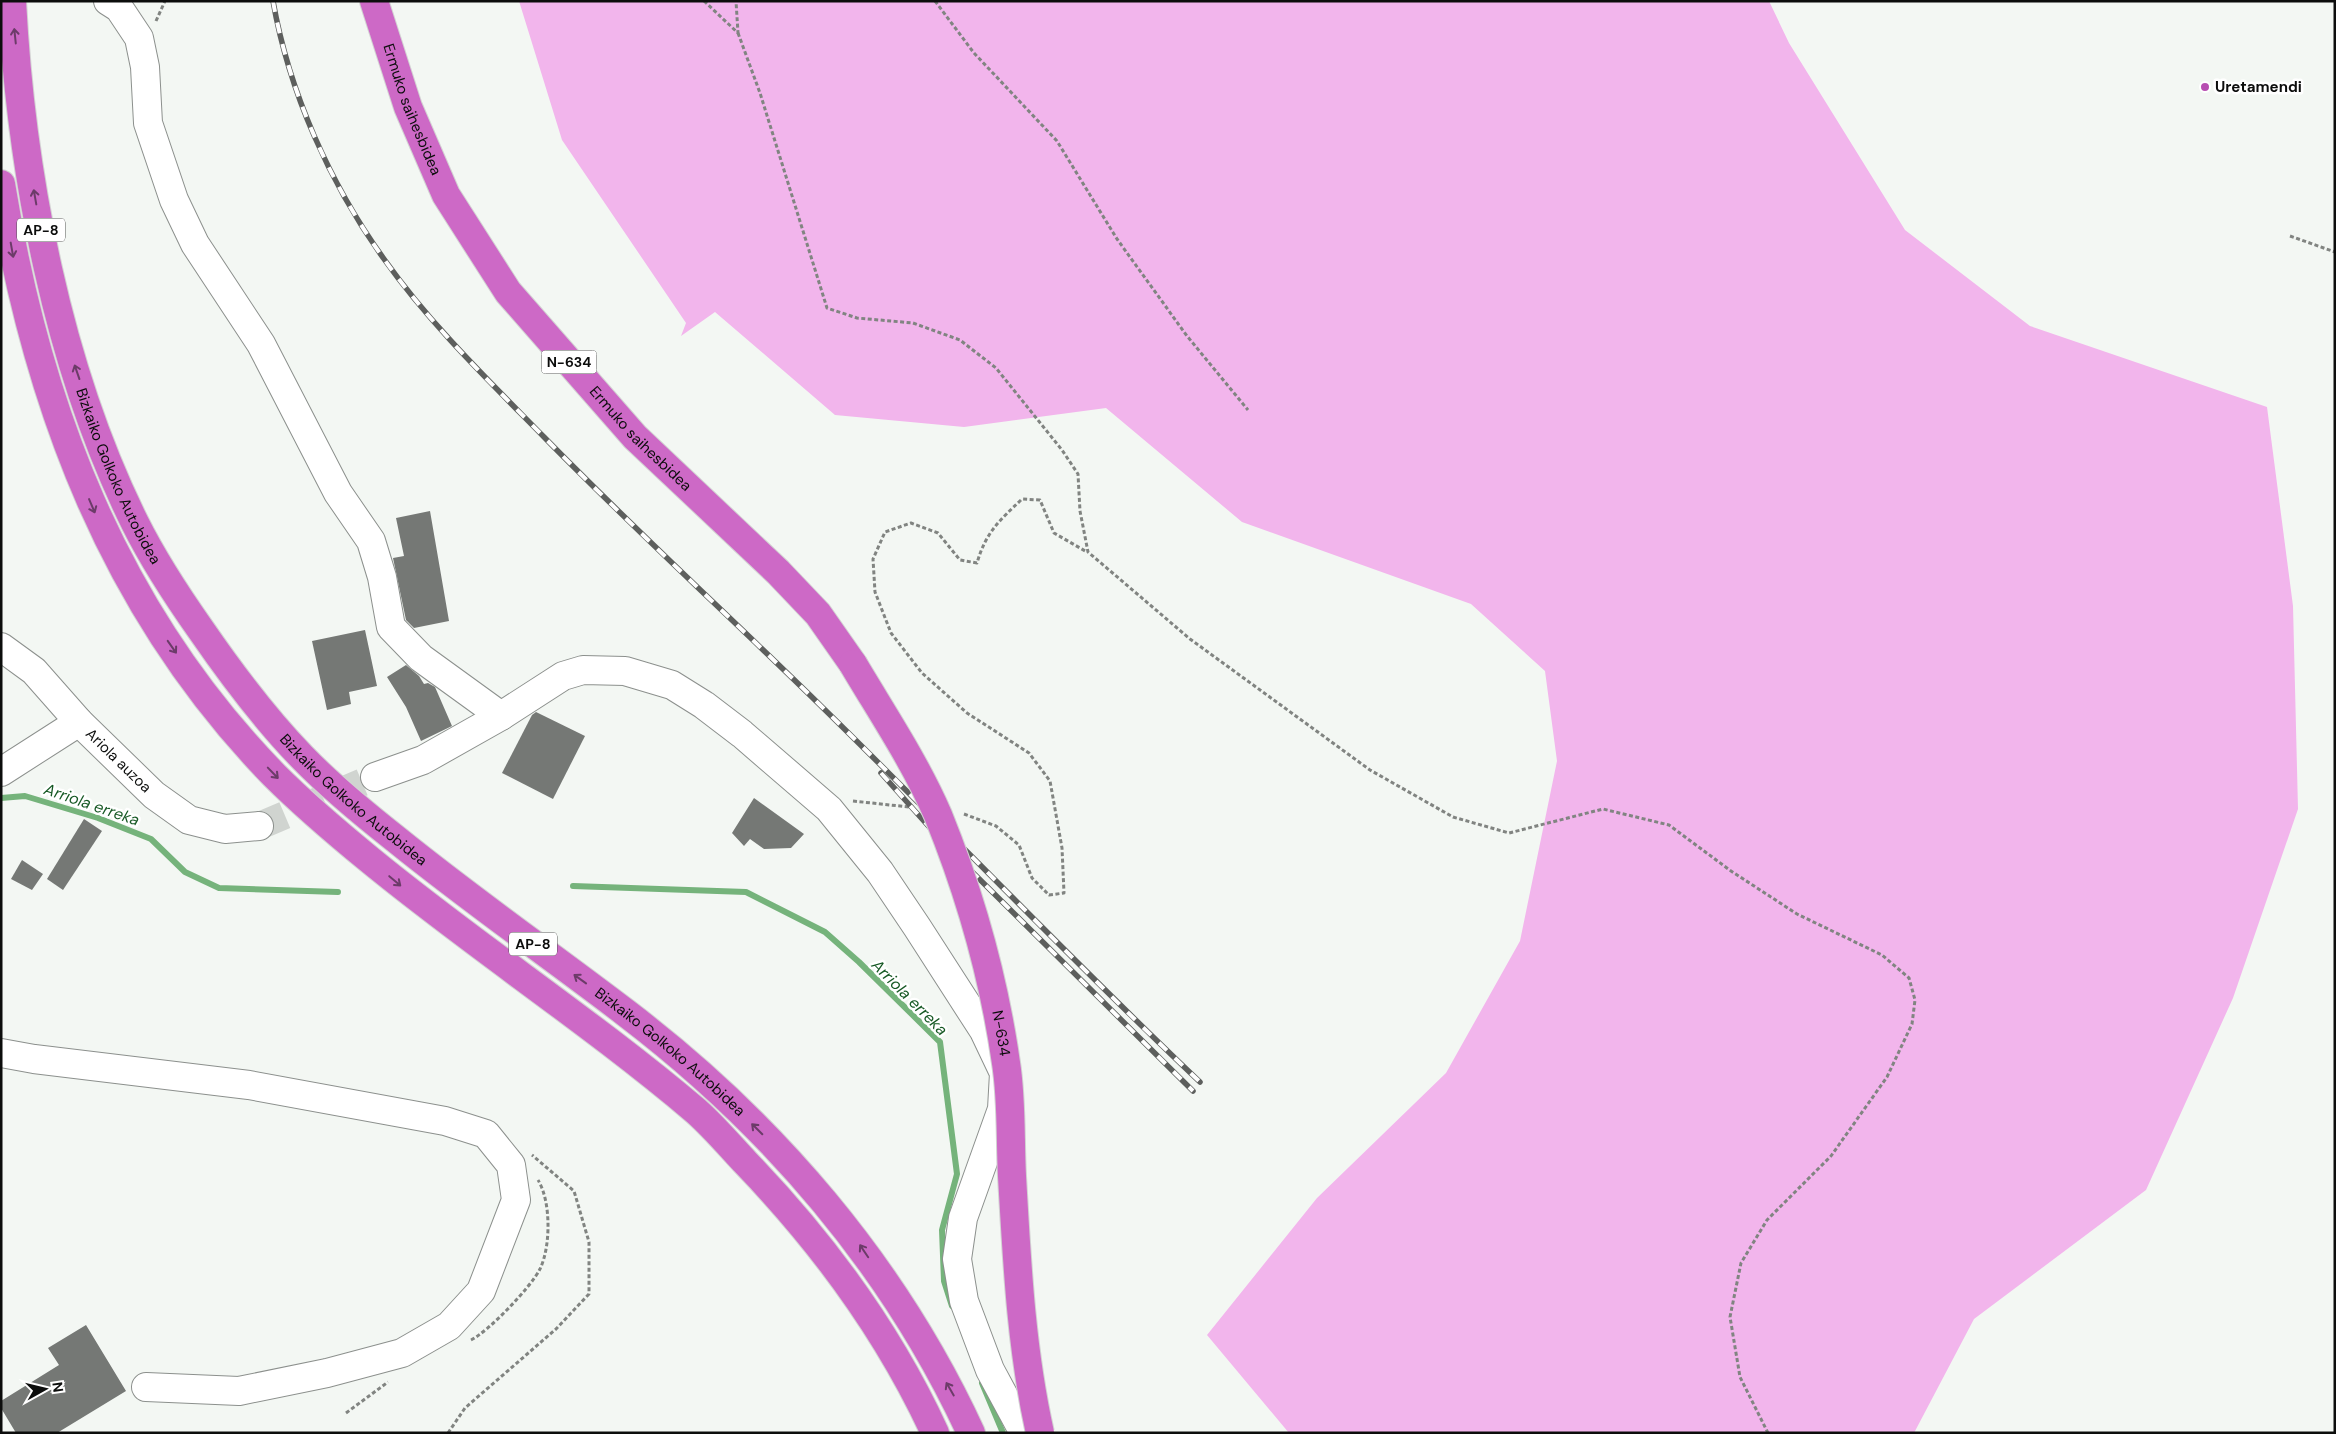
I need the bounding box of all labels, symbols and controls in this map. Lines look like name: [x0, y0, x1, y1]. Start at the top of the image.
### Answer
one-way arrow: [10, 28, 20, 44]
street label: Ermuko saihesbidea: [378, 41, 446, 178]
place label: Uretamendi: [2215, 77, 2302, 97]
marker: Uretamendi: [2199, 81, 2211, 93]
one-way arrow: [29, 189, 39, 205]
road number: AP-8: [17, 218, 65, 242]
one-way arrow: [7, 241, 17, 257]
road number: N-634: [542, 351, 596, 374]
one-way arrow: [72, 365, 81, 380]
street label: Ermuko saihesbidea: [585, 382, 696, 495]
street label: Bizkaiko Golkoko Autobidea: [71, 386, 165, 568]
one-way arrow: [88, 498, 97, 513]
one-way arrow: [167, 640, 177, 654]
street label: Ariola auzoa: [81, 724, 156, 797]
street label: Bizkaiko Golkoko Autobidea: [275, 730, 431, 870]
one-way arrow: [267, 767, 279, 780]
water label: Arriola erreka: [41, 778, 142, 831]
one-way arrow: [389, 875, 402, 886]
road number: AP-8: [509, 932, 557, 956]
water label: Arriola erreka: [866, 954, 952, 1040]
one-way arrow: [573, 974, 587, 984]
street label: Bizkaiko Golkoko Autobidea: [591, 983, 749, 1121]
street label: N-634: [987, 1009, 1015, 1057]
one-way arrow: [751, 1123, 764, 1135]
one-way arrow: [859, 1245, 869, 1259]
north arrow: [20, 1364, 70, 1414]
text: N: [48, 1381, 67, 1394]
one-way arrow: [945, 1382, 954, 1397]

